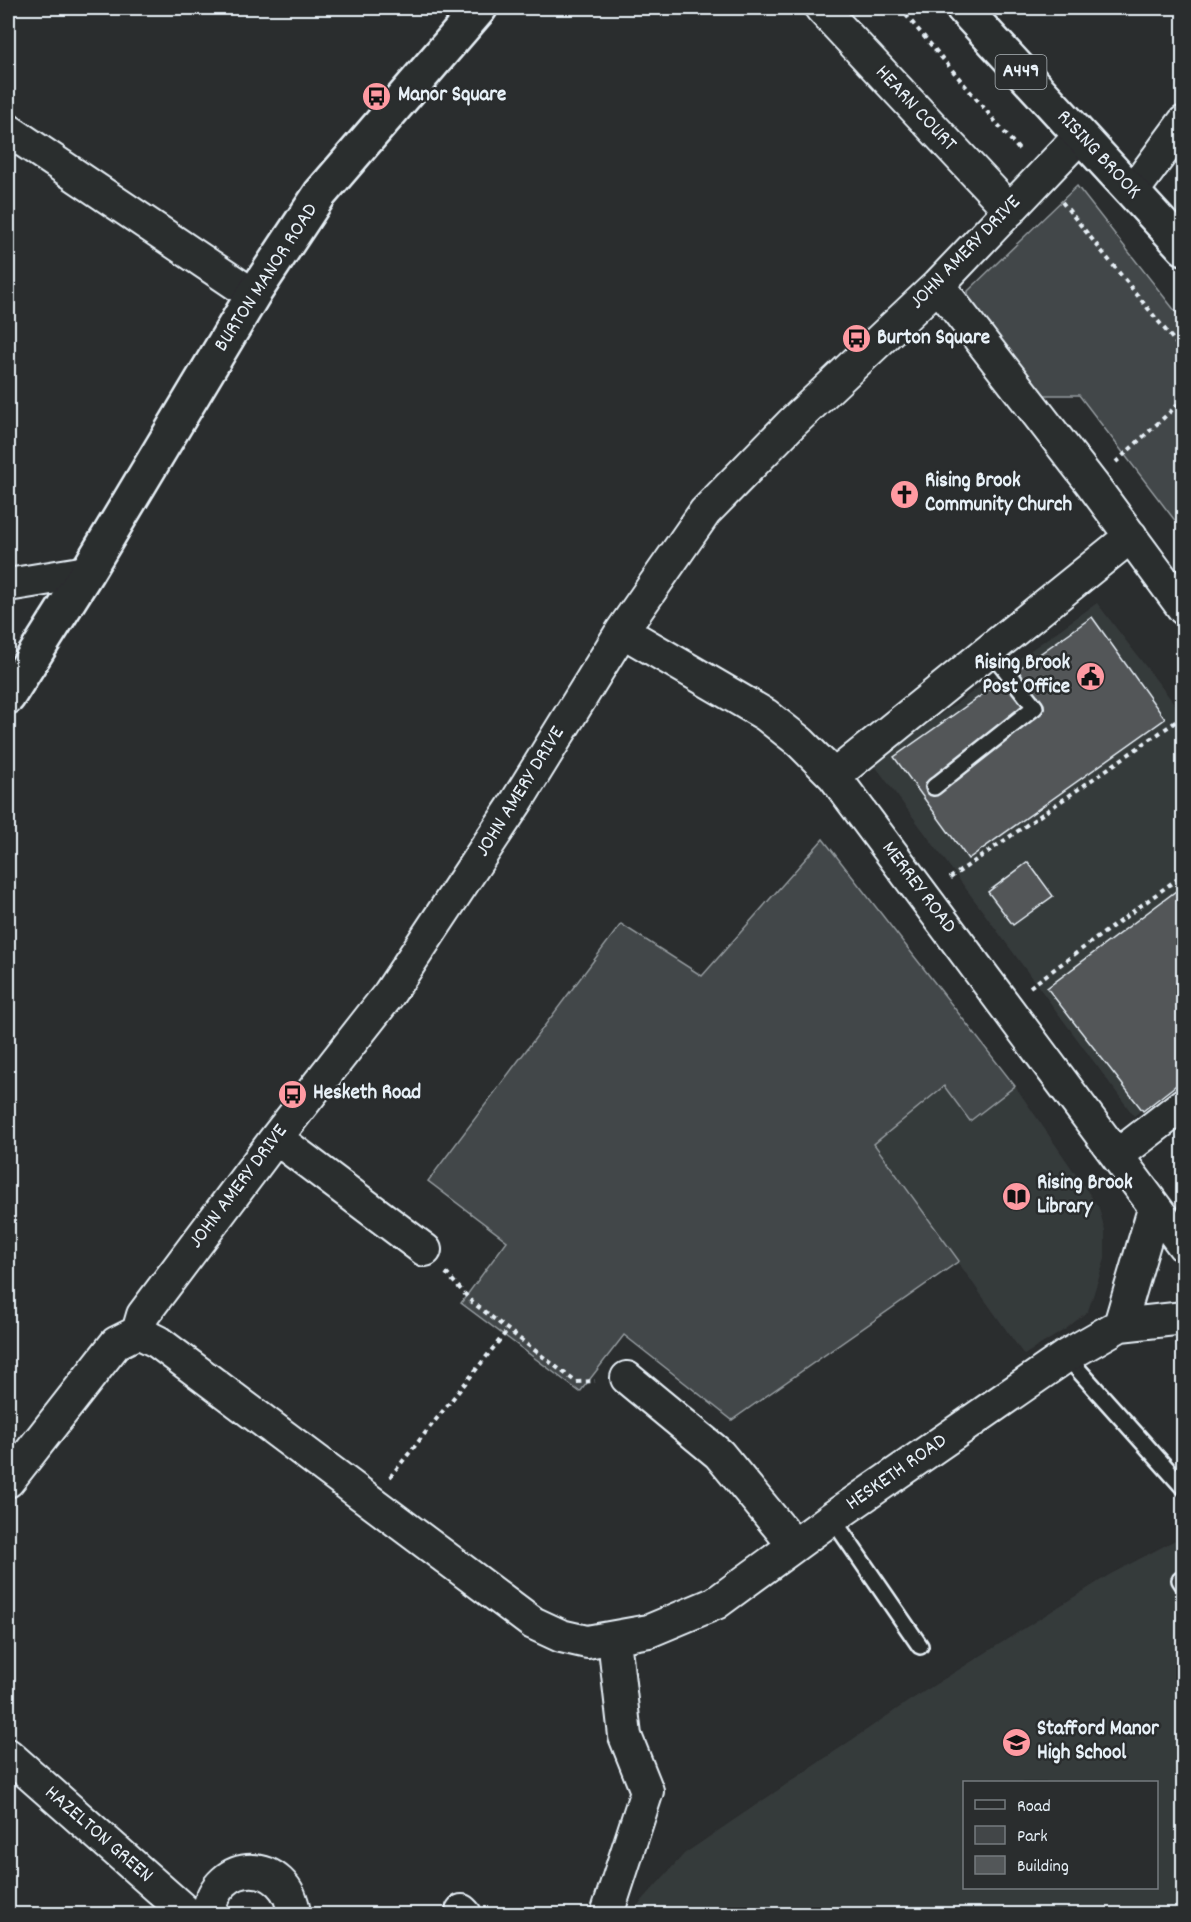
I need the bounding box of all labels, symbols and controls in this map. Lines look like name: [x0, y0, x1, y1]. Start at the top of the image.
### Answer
road number: A449: [996, 55, 1046, 89]
street label: HEARN COURT: [867, 59, 963, 159]
bus stop icon: Manor Square: [361, 80, 393, 112]
place label: Manor Square: [398, 81, 506, 111]
street label: RISING BROOK: [1049, 104, 1147, 207]
street label: JOHN AMERY DRIVE: [904, 189, 1029, 317]
street label: BURTON MANOR ROAD: [208, 198, 326, 358]
bus stop icon: Burton Square: [840, 323, 872, 355]
place label: Burton Square: [877, 324, 990, 354]
place label: Rising Brook Community Church: [925, 467, 1073, 521]
church icon: Rising Brook Community Church: [888, 478, 920, 510]
place label: Rising Brook Post Office: [974, 649, 1070, 703]
public building icon: Rising Brook Post Office: [1075, 660, 1107, 692]
street label: JOHN AMERY DRIVE: [469, 721, 573, 863]
street label: MERREY ROAD: [873, 835, 963, 941]
bus stop icon: Hesketh Road: [276, 1078, 308, 1110]
place label: Hesketh Road: [313, 1079, 421, 1109]
street label: JOHN AMERY DRIVE: [182, 1118, 296, 1255]
place label: Rising Brook Library: [1037, 1169, 1133, 1223]
library icon: Rising Brook Library: [1000, 1180, 1032, 1212]
street label: HESKETH ROAD: [840, 1427, 954, 1519]
place label: Stafford Manor High School: [1037, 1715, 1160, 1769]
school or university icon: Stafford Manor High School: [1000, 1726, 1032, 1758]
street label: HAZELTON GREEN: [37, 1779, 159, 1891]
legend: [963, 1781, 1158, 1889]
text: Road: [1017, 1795, 1051, 1820]
text: Park: [1017, 1825, 1048, 1850]
text: Building: [1017, 1855, 1069, 1880]

